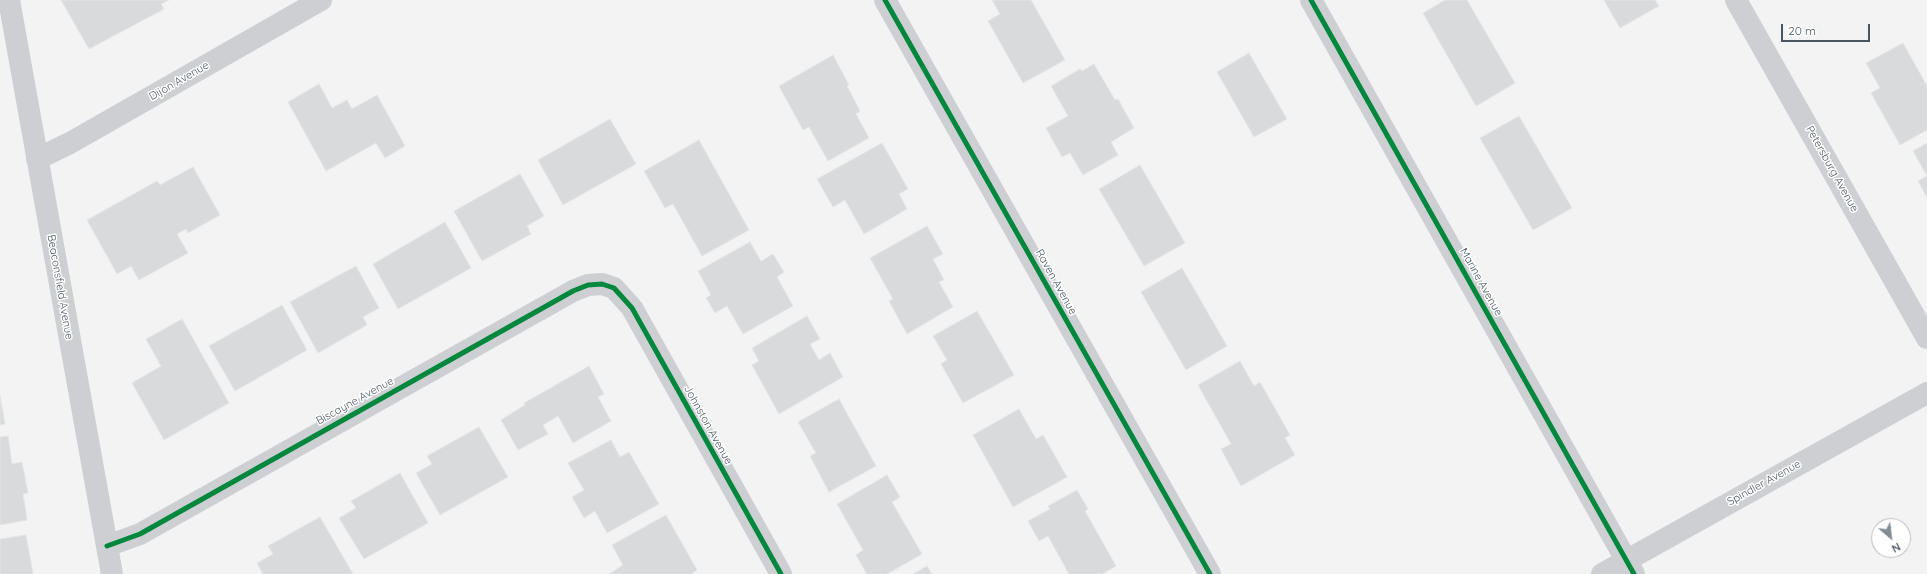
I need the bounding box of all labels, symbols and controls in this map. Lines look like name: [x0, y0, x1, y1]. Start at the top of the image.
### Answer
scale bar: [1783, 16, 1872, 42]
text: 20 m: [1788, 23, 1816, 38]
street label: Dijon Avenue: [147, 59, 211, 103]
street label: Petersburg Avenue: [1803, 124, 1861, 214]
street label: Beaconsfield Avenue: [44, 234, 76, 340]
street label: Marine Avenue: [1457, 246, 1505, 318]
street label: Raven Avenue: [1033, 247, 1079, 317]
street label: Biscayne Avenue: [314, 374, 396, 428]
street label: Johnston Avenue: [681, 383, 735, 467]
street label: Spindler Avenue: [1725, 457, 1803, 509]
north arrow: [1871, 518, 1911, 558]
text: N: [1889, 540, 1903, 556]

